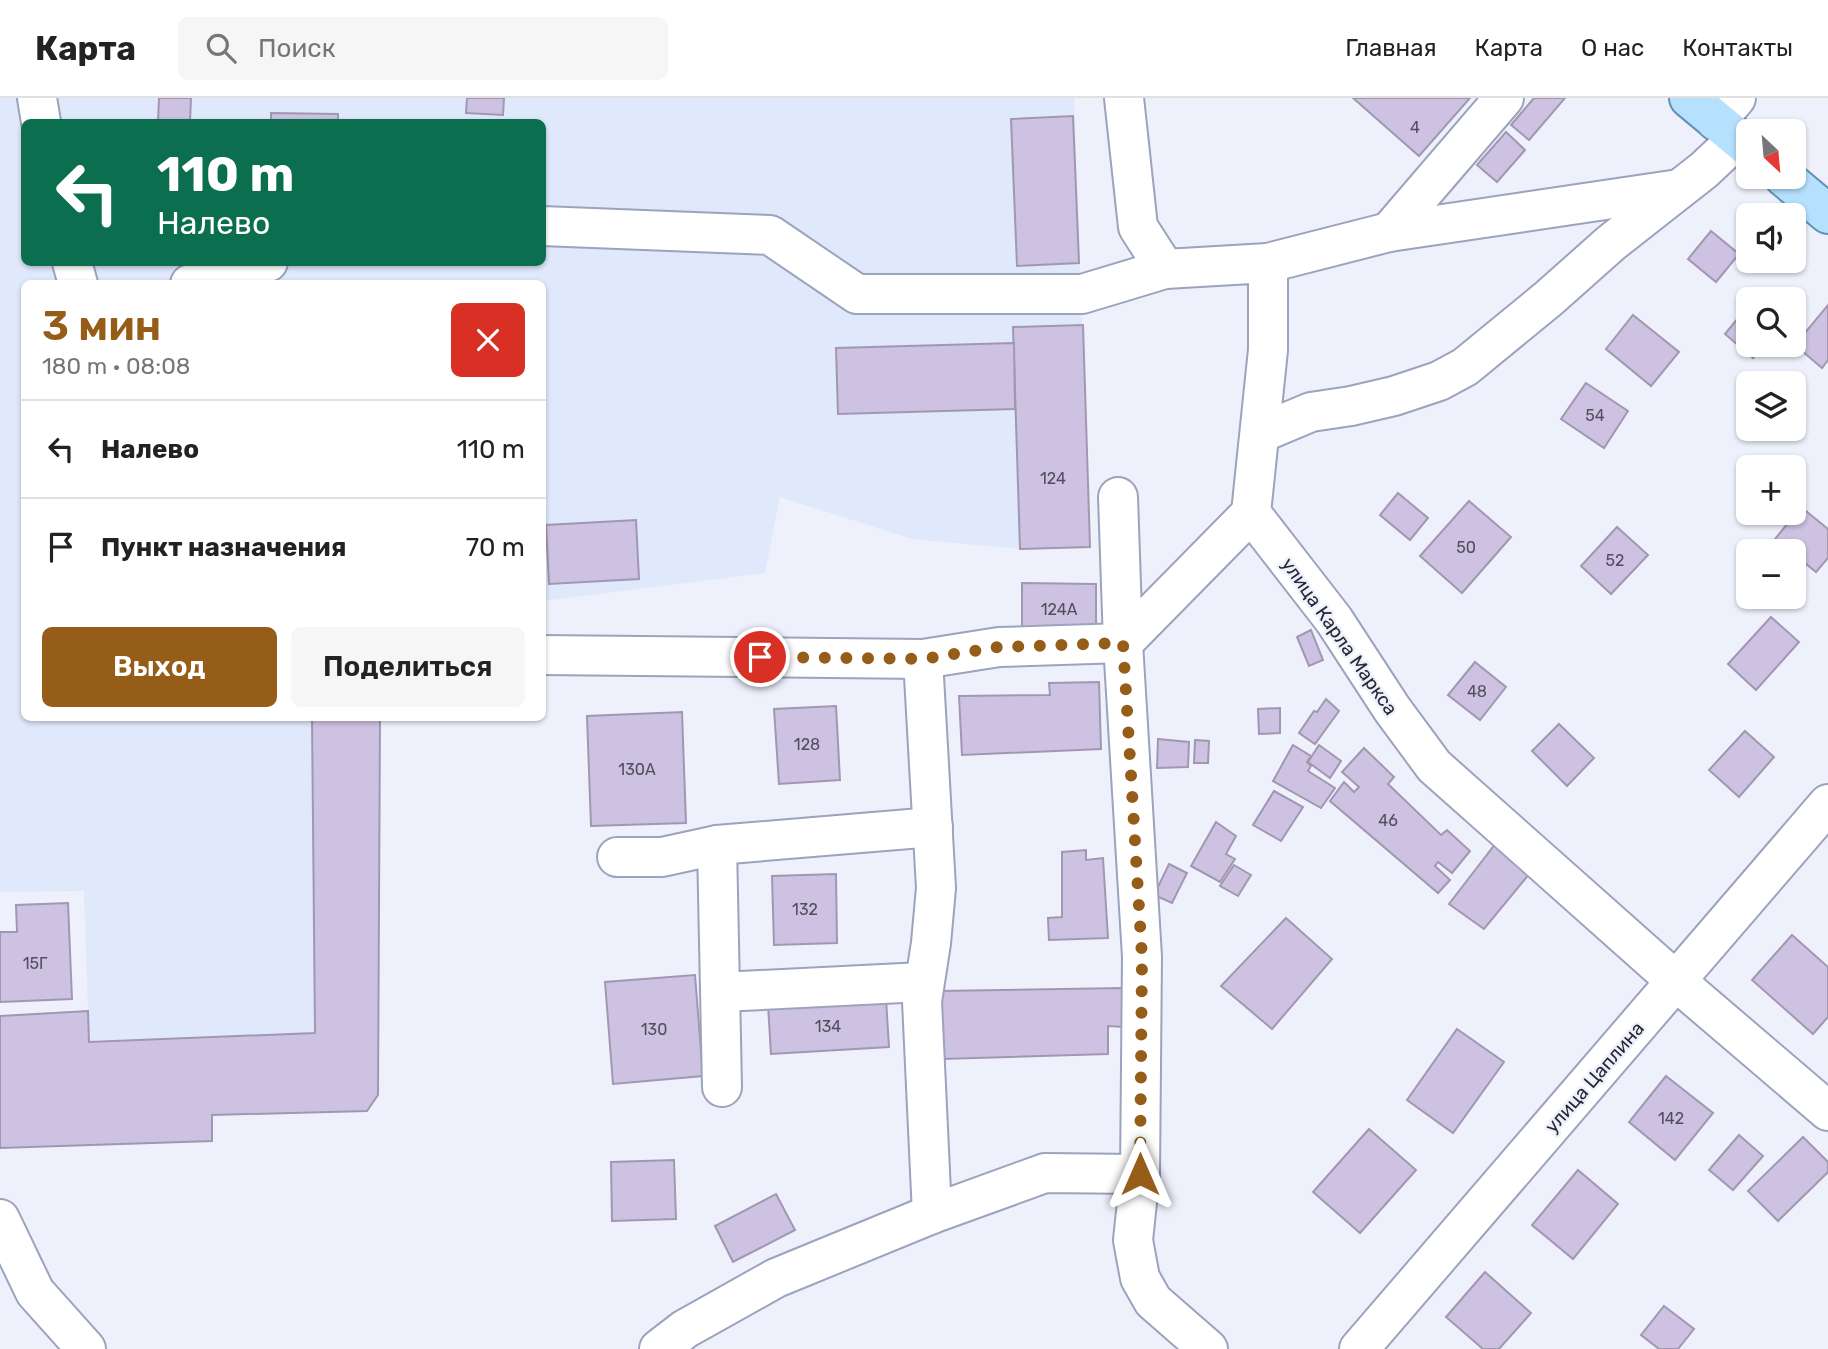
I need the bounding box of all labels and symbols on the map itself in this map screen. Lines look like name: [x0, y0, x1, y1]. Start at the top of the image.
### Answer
house number: 4: [1410, 118, 1420, 137]
north arrow: [1736, 119, 1806, 189]
house number: 54: [1585, 406, 1605, 425]
house number: 124: [1040, 469, 1066, 488]
house number: 50: [1456, 538, 1476, 557]
house number: 52: [1606, 551, 1624, 570]
street label: улица Карла Маркса: [1277, 553, 1403, 719]
house number: 124А: [1041, 600, 1078, 619]
pin: [730, 627, 790, 687]
house number: 48: [1467, 682, 1487, 701]
house number: 128: [794, 735, 820, 754]
house number: 130А: [618, 760, 656, 779]
house number: 46: [1378, 811, 1398, 830]
house number: 132: [792, 900, 818, 919]
house number: 15Г: [23, 954, 48, 973]
house number: 134: [815, 1017, 841, 1036]
street label: улица Цаплина: [1540, 1017, 1649, 1138]
house number: 130: [641, 1020, 667, 1039]
house number: 142: [1658, 1109, 1684, 1128]
position arrow: [1103, 1137, 1177, 1211]

